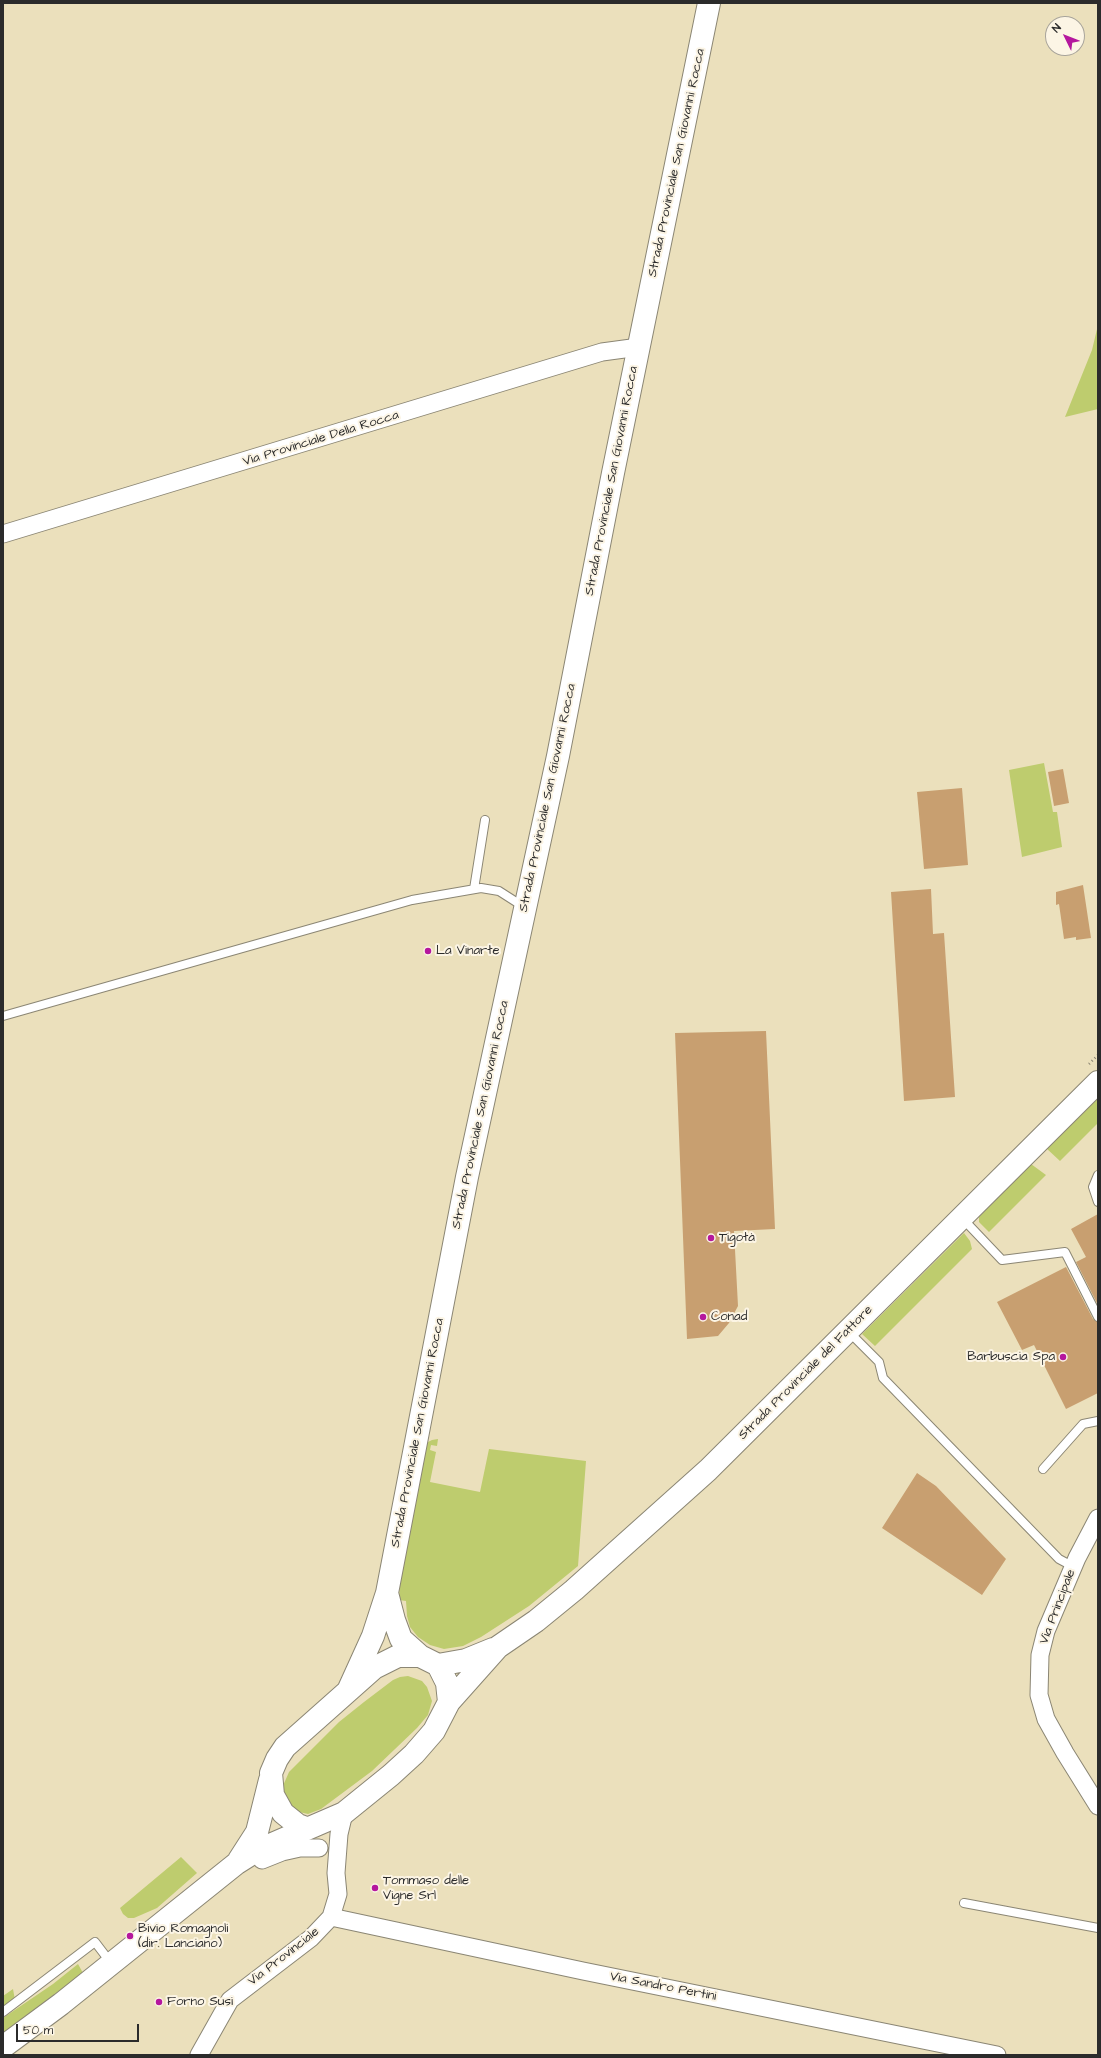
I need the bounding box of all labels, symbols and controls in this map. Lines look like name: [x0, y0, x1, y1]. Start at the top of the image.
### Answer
north arrow: [1045, 16, 1085, 56]
text: N: [1049, 21, 1064, 36]
street label: Strada Provinciale San Giovanni Rocca: [645, 47, 709, 279]
street label: Strada Provinciale San Giovanni Rocca: [582, 365, 642, 597]
street label: Via Provinciale Della Rocca: [241, 408, 401, 470]
street label: Strada Provinciale San Giovanni Rocca: [516, 682, 580, 914]
place label: La Vinarte: [436, 943, 500, 959]
marker: La Vinarte: [423, 946, 433, 956]
street label: Strada Provinciale San Giovanni Rocca: [449, 999, 513, 1231]
place label: Tigotà: [719, 1230, 755, 1246]
marker: Tigotà: [706, 1233, 716, 1243]
street label: Strada Provinciale del Fattore: [736, 1303, 876, 1443]
place label: Conad: [711, 1309, 747, 1325]
marker: Conad: [698, 1312, 708, 1322]
street label: Strada Provinciale San Giovanni Rocca: [388, 1317, 448, 1549]
place label: Barbuscia Spa: [967, 1349, 1055, 1365]
marker: Barbuscia Spa: [1058, 1352, 1068, 1362]
street label: Via Principale: [1037, 1567, 1079, 1647]
place label: Tommaso delle Vigne Srl: [383, 1873, 469, 1904]
marker: Tommaso delle Vigne Srl: [370, 1883, 380, 1893]
place label: Bivio Romagnoli (dir. Lanciano): [138, 1921, 228, 1952]
street label: Via Provinciale: [245, 1924, 323, 1990]
marker: Bivio Romagnoli (dir. Lanciano): [125, 1931, 135, 1941]
street label: Via Sandro Pertini: [609, 1969, 717, 2005]
place label: Forno Susi: [167, 1994, 233, 2010]
marker: Forno Susi: [154, 1997, 164, 2007]
scale bar: [18, 2016, 141, 2042]
text: 50 m: [23, 2022, 53, 2039]

